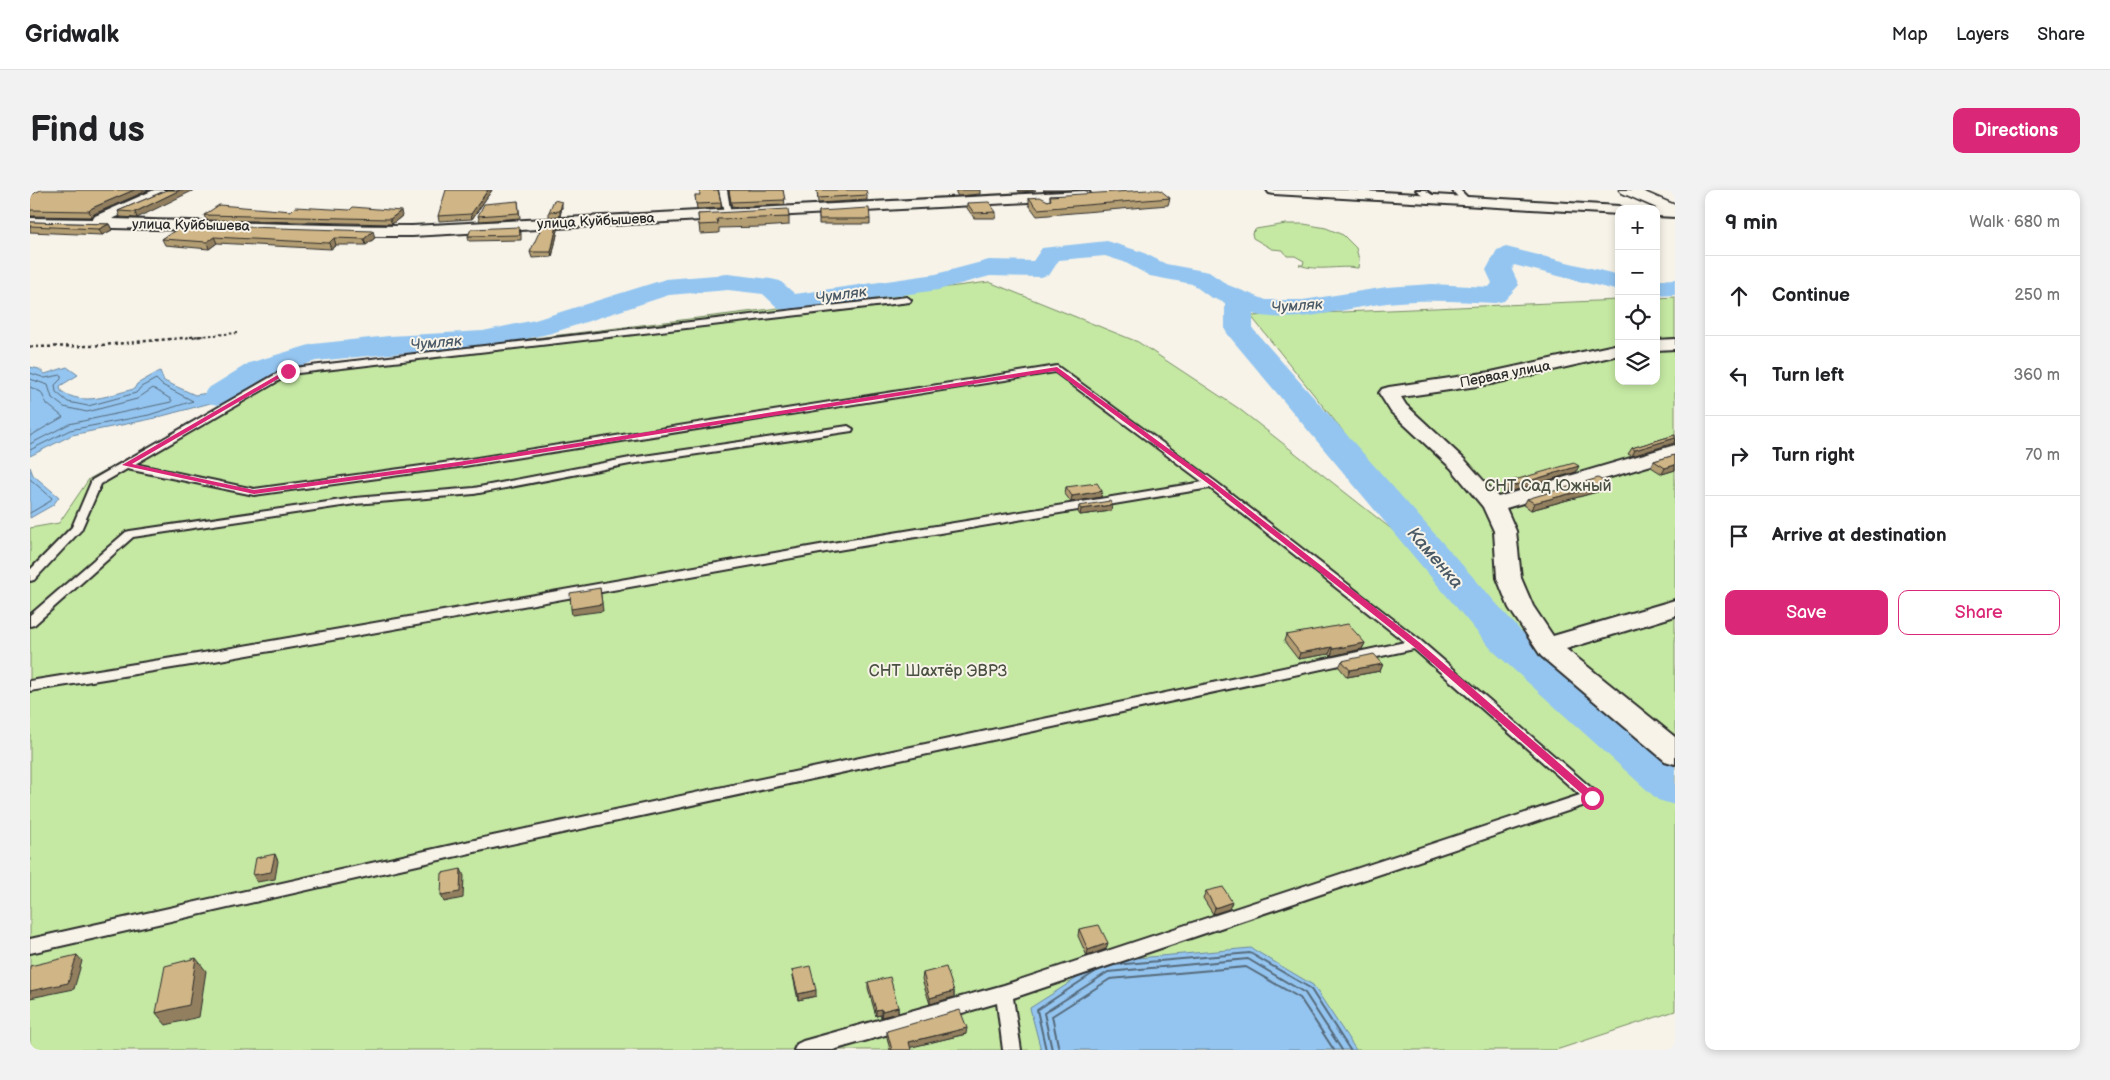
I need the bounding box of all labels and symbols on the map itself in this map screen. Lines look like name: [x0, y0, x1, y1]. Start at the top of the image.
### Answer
street label: улица Куйбышева: [537, 209, 656, 233]
street label: улица Куйбышева: [132, 215, 251, 235]
water label: Чумляк: [814, 282, 869, 308]
water label: Чумляк: [1271, 295, 1324, 317]
water label: Чумляк: [409, 331, 464, 355]
street label: Первая улица: [1458, 357, 1553, 391]
route end: [277, 360, 300, 383]
park label: СНТ Сад Южный: [1484, 477, 1612, 496]
water label: Каменка: [1403, 523, 1467, 593]
park label: СНТ Шахтёр ЭВРЗ: [869, 662, 1007, 681]
route start: [1581, 787, 1604, 810]

